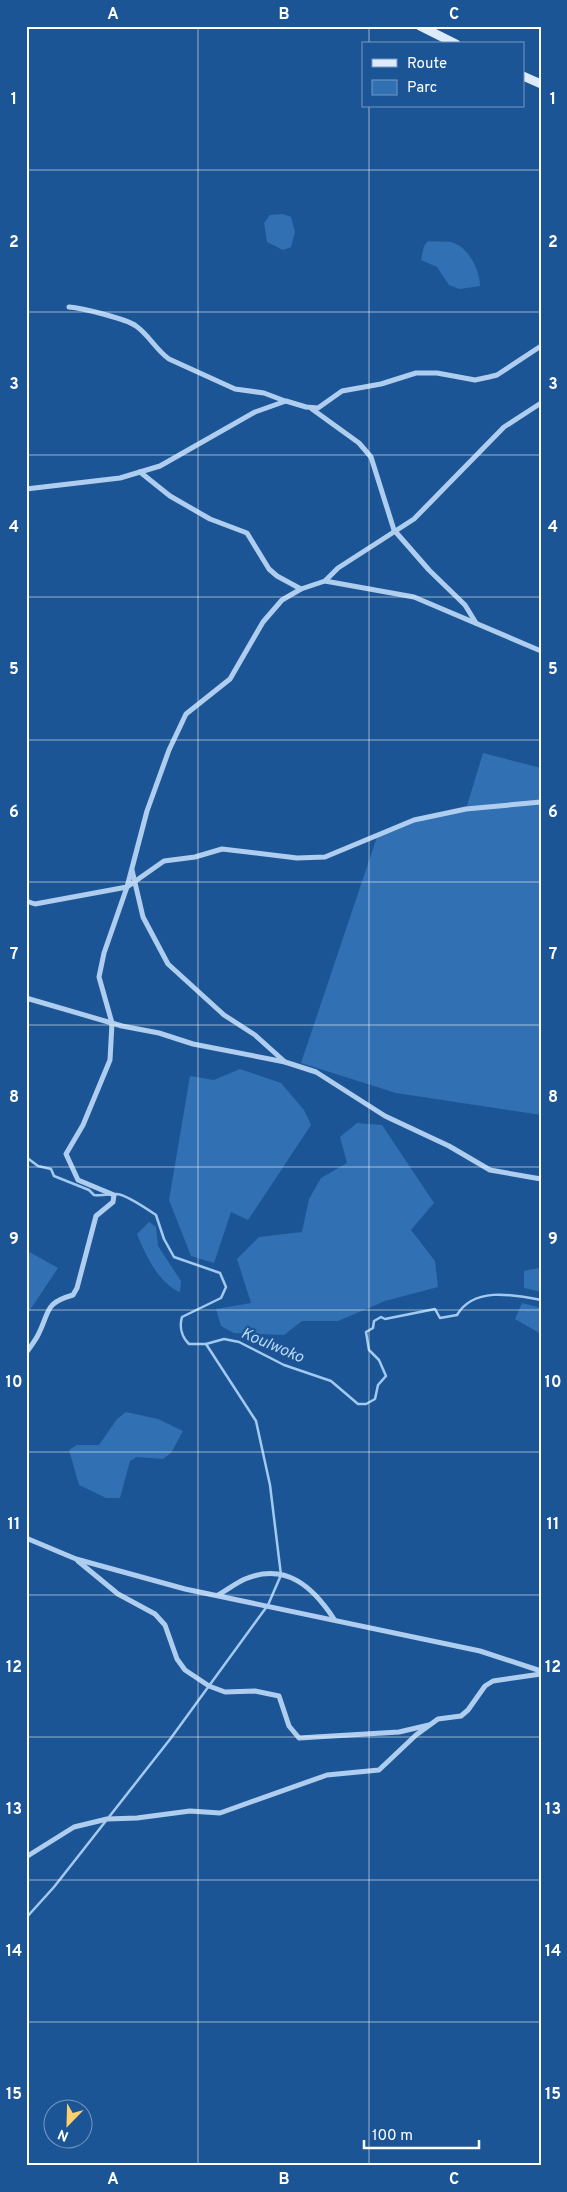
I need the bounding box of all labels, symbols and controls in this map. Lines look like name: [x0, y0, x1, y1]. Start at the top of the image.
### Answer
text: A: [107, 5, 119, 25]
text: B: [278, 5, 290, 25]
text: C: [449, 5, 459, 25]
legend: [362, 42, 524, 108]
text: Route: [407, 55, 447, 74]
text: Parc: [407, 79, 437, 98]
text: 1: [11, 90, 17, 110]
text: 1: [550, 90, 556, 110]
text: 2: [9, 233, 19, 253]
text: 2: [548, 233, 558, 253]
text: 3: [9, 375, 19, 395]
text: 3: [548, 375, 558, 395]
text: 4: [9, 518, 19, 538]
text: 4: [548, 518, 558, 538]
text: 5: [9, 660, 19, 680]
text: 5: [548, 660, 558, 680]
text: 6: [9, 803, 19, 823]
text: 6: [548, 803, 558, 823]
text: 7: [10, 945, 18, 965]
text: 7: [549, 945, 557, 965]
text: 8: [9, 1088, 19, 1108]
text: 8: [548, 1088, 558, 1108]
text: 9: [9, 1230, 19, 1250]
text: 9: [548, 1230, 558, 1250]
water label: Koulwoko: [238, 1324, 307, 1368]
text: 10: [6, 1373, 22, 1393]
text: 10: [545, 1373, 561, 1393]
text: 11: [8, 1515, 20, 1535]
text: 11: [547, 1515, 559, 1535]
text: 12: [6, 1658, 22, 1678]
text: 12: [545, 1658, 561, 1678]
text: 13: [6, 1800, 22, 1820]
text: 13: [545, 1800, 561, 1820]
text: 14: [6, 1942, 22, 1962]
text: 14: [545, 1942, 561, 1962]
text: 15: [6, 2085, 22, 2105]
text: 15: [545, 2085, 561, 2105]
north arrow: [42, 2100, 92, 2150]
scale bar: [364, 2117, 480, 2149]
text: N: [56, 2125, 71, 2144]
text: 100 m: [372, 2127, 413, 2146]
text: A: [107, 2170, 119, 2190]
text: B: [278, 2170, 290, 2190]
text: C: [449, 2170, 459, 2190]

